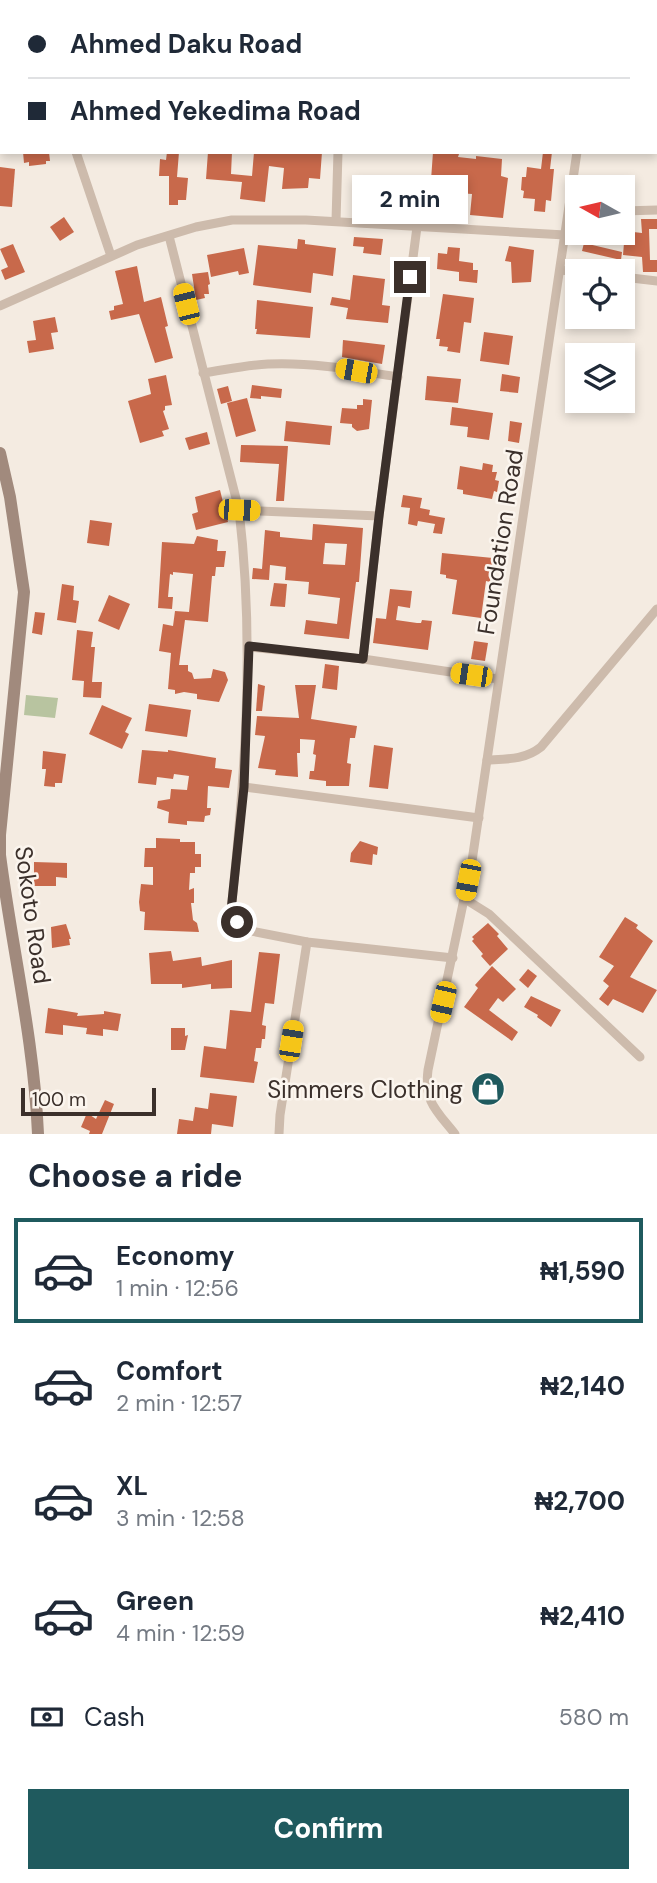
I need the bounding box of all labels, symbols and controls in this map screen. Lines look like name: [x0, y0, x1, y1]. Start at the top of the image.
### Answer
text: Ahmed Daku Road: [70, 27, 302, 61]
text: Ahmed Yekedima Road: [70, 94, 361, 128]
north arrow: [565, 175, 635, 245]
map controls: [565, 175, 635, 413]
callout: 2 min: [352, 176, 468, 224]
text: 2 min: [380, 184, 440, 214]
button: locate: [565, 259, 635, 329]
route end: [394, 261, 426, 293]
car: [171, 281, 202, 327]
button: layers: [565, 343, 635, 413]
car: [334, 357, 379, 385]
street label: Foundation Road: [470, 447, 530, 637]
car: [218, 499, 261, 521]
car: [449, 662, 494, 688]
street label: Sokoto Road: [8, 844, 58, 986]
car: [454, 857, 483, 903]
route start: [221, 906, 253, 938]
car: [429, 979, 458, 1025]
car: [278, 1019, 305, 1063]
shop icon: Simmers Clothing: [469, 1070, 507, 1108]
place label: Simmers Clothing: [267, 1074, 463, 1105]
scale bar: [21, 1085, 156, 1117]
text: 100 m: [32, 1087, 86, 1112]
text: Choose a ride: [28, 1155, 243, 1197]
icon: car: [32, 1239, 95, 1302]
text: Economy: [116, 1239, 234, 1273]
text: ₦1,590: [540, 1254, 625, 1288]
text: 1 min · 12:56: [116, 1273, 239, 1303]
icon: car: [32, 1354, 95, 1417]
text: Comfort: [116, 1354, 222, 1388]
text: ₦2,140: [540, 1369, 625, 1403]
text: 2 min · 12:57: [116, 1388, 242, 1418]
icon: car: [32, 1469, 95, 1532]
text: XL: [116, 1469, 148, 1503]
text: ₦2,700: [534, 1484, 625, 1518]
text: 3 min · 12:58: [116, 1503, 245, 1533]
icon: car: [32, 1584, 95, 1647]
text: Green: [116, 1584, 194, 1618]
text: ₦2,410: [540, 1599, 625, 1633]
text: 4 min · 12:59: [116, 1618, 245, 1648]
icon: cash: [28, 1698, 66, 1736]
text: Cash: [84, 1700, 145, 1734]
text: 580 m: [559, 1702, 629, 1732]
button: Confirm: [28, 1789, 629, 1869]

